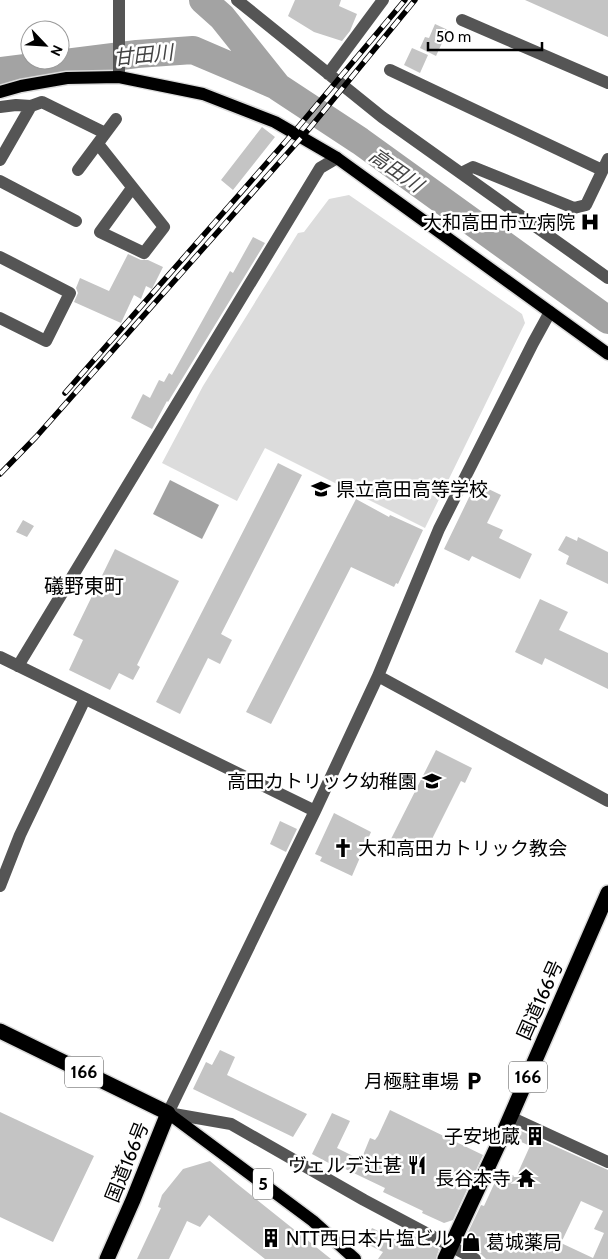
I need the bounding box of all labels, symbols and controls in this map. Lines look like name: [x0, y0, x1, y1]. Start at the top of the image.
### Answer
north arrow: [20, 20, 70, 70]
scale bar: [428, 20, 542, 52]
text: 50 m: [436, 28, 471, 46]
water label: 甘田川: [112, 40, 176, 70]
text: N: [47, 42, 67, 59]
water label: 高田川: [365, 143, 429, 198]
place label: 大和高田市立病院: [423, 211, 575, 234]
hospital icon: 大和高田市立病院: [579, 211, 601, 233]
school or university icon: 県立高田高等学校: [310, 478, 332, 500]
place label: 県立高田高等学校: [336, 478, 488, 501]
district label: 礒野東町: [44, 574, 124, 598]
place label: 高田カトリック幼稚園: [227, 770, 417, 793]
school or university icon: 高田カトリック幼稚園: [421, 770, 443, 792]
church icon: 大和高田カトリック教会: [332, 837, 354, 859]
place label: 大和高田カトリック教会: [358, 837, 567, 860]
street label: 国道166号: [512, 957, 568, 1043]
road number: 166: [65, 1056, 103, 1088]
road number: 166: [509, 1062, 547, 1092]
place label: 月極駐車場: [364, 1070, 459, 1093]
parking icon: 月極駐車場: [463, 1070, 485, 1092]
street label: 国道166号: [100, 1118, 154, 1206]
place label: 子安地蔵: [444, 1125, 520, 1148]
building icon: 子安地蔵: [524, 1125, 546, 1147]
place label: ヴェルデ辻甚: [288, 1154, 402, 1177]
restaurant icon: ヴェルデ辻甚: [406, 1154, 428, 1176]
place label: 長谷本寺: [435, 1167, 511, 1190]
temple icon: 長谷本寺: [515, 1167, 537, 1189]
road number: 5: [253, 1168, 273, 1200]
building icon: NTT西日本片塩ビル: [260, 1227, 282, 1249]
place label: NTT西日本片塩ビル: [286, 1227, 453, 1250]
shop icon: 葛城薬局: [460, 1231, 482, 1253]
place label: 葛城薬局: [486, 1231, 562, 1254]

